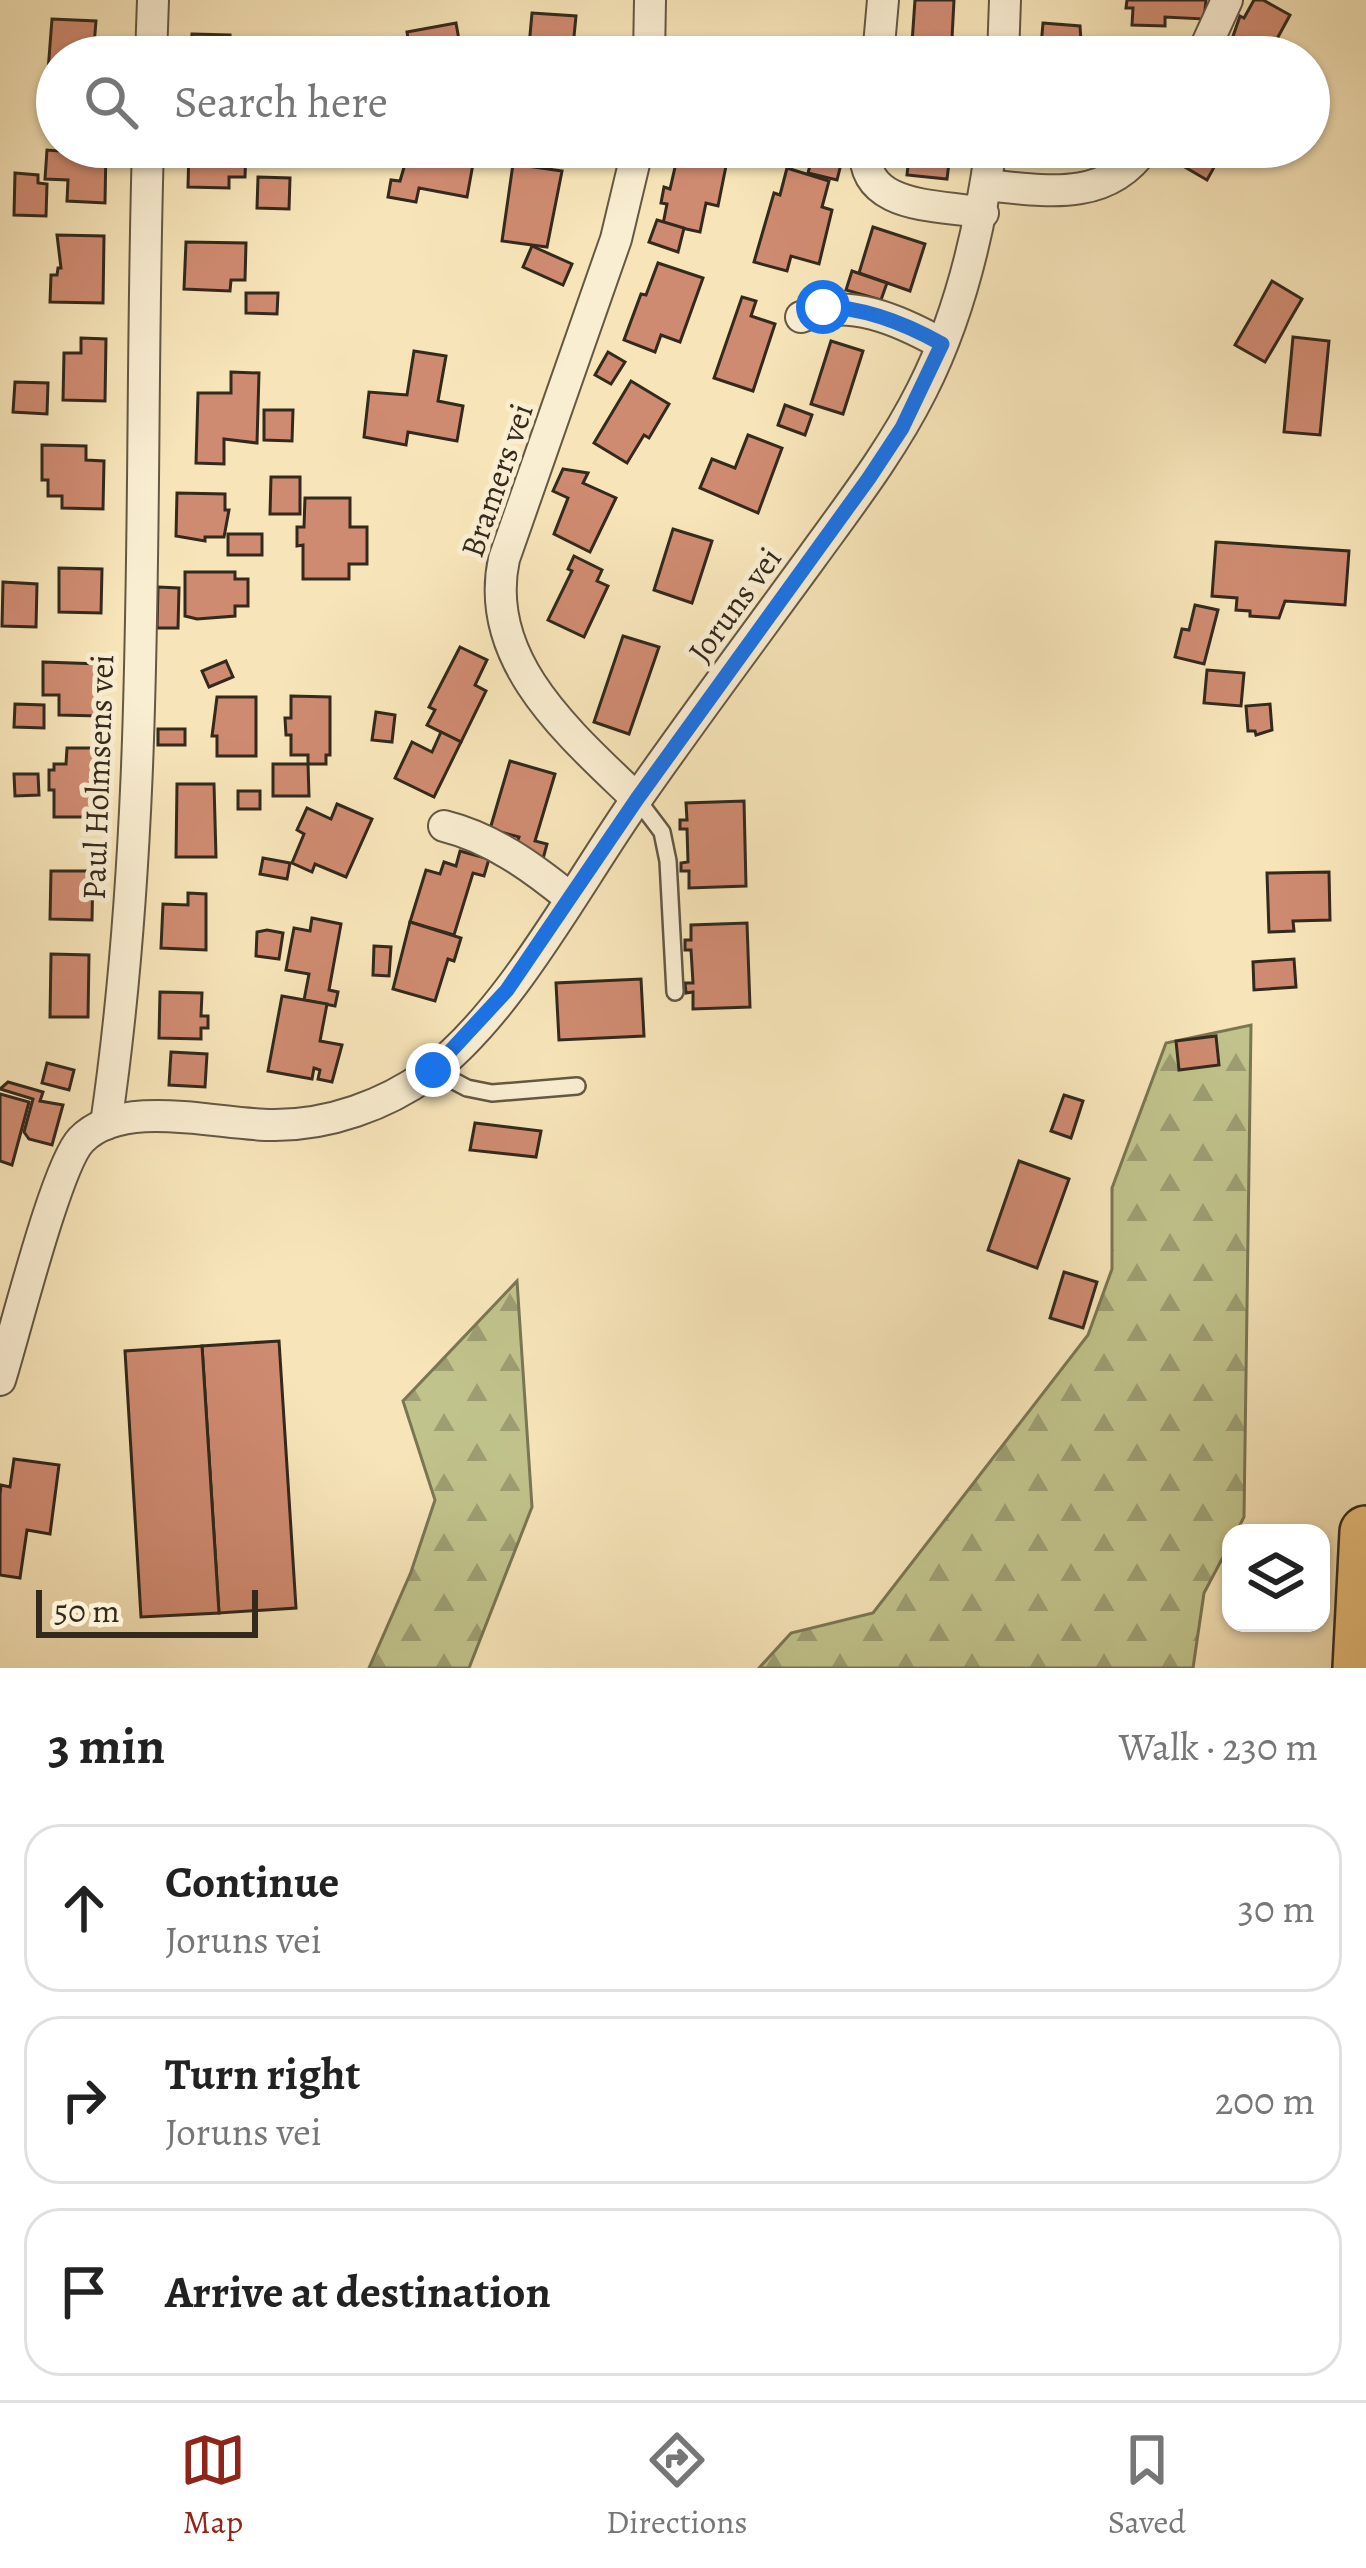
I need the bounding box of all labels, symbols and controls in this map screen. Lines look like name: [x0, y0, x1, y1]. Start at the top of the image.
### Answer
search box: [36, 36, 1330, 168]
icon: search: [78, 69, 144, 135]
text: Search here: [174, 71, 388, 133]
route start: [796, 280, 850, 334]
street label: Bramers vei: [449, 397, 544, 563]
street label: Joruns vei: [677, 537, 792, 671]
street label: Paul Holmsens vei: [71, 653, 124, 901]
route end: [406, 1043, 460, 1097]
map controls: [1222, 1524, 1330, 1632]
button: layers: [1222, 1524, 1330, 1632]
scale bar: [36, 1584, 258, 1637]
text: 50 m: [54, 1588, 120, 1633]
text: 3 min: [48, 1711, 165, 1781]
text: Walk · 230 m: [1119, 1720, 1318, 1773]
text: Continue: [165, 1851, 339, 1913]
icon: ahead: [51, 1875, 117, 1941]
text: 30 m: [1238, 1882, 1315, 1935]
text: Joruns vei: [165, 1913, 322, 1966]
text: Turn right: [165, 2043, 360, 2105]
icon: right: [51, 2067, 117, 2133]
text: 200 m: [1215, 2074, 1315, 2127]
text: Joruns vei: [165, 2105, 322, 2158]
icon: arrive: [51, 2259, 117, 2325]
text: Arrive at destination: [165, 2261, 551, 2323]
tab: Map: [180, 2427, 246, 2544]
tab: Directions: [606, 2427, 748, 2544]
tab: Saved: [1108, 2427, 1186, 2544]

